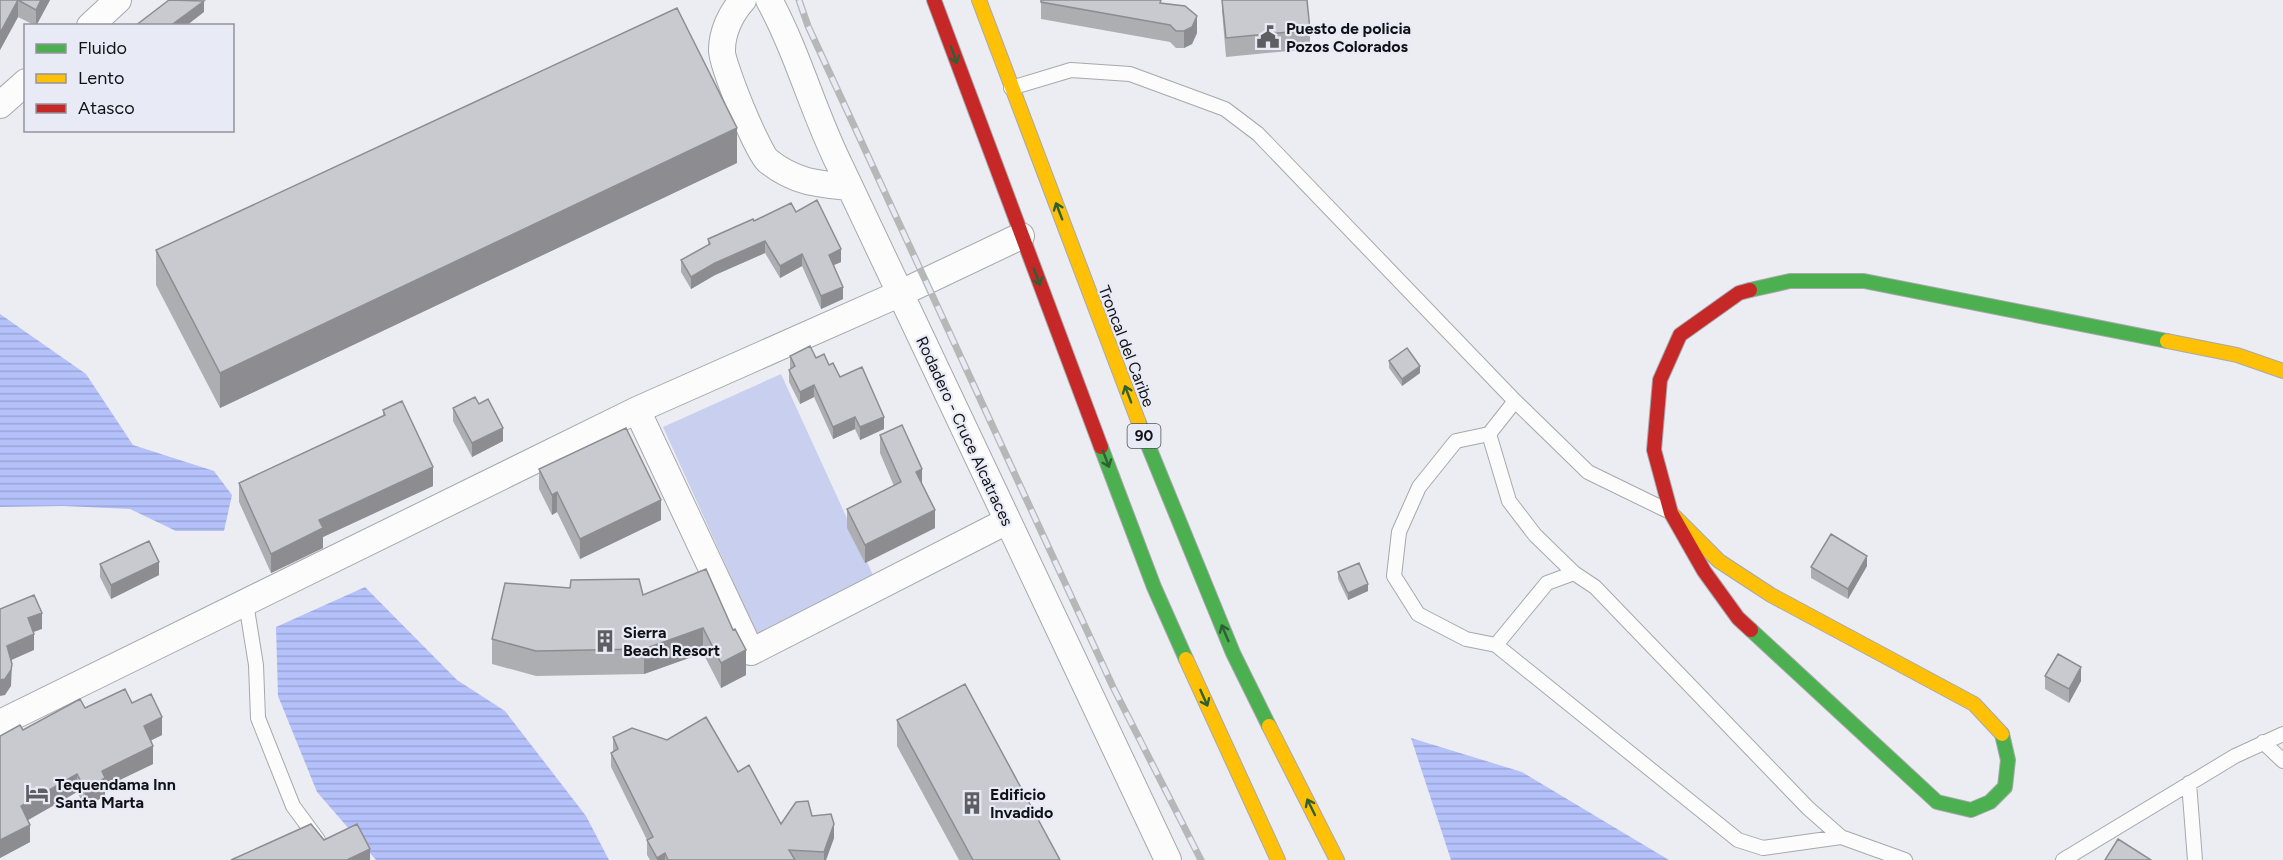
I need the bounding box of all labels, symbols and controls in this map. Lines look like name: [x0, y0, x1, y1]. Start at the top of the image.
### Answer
place label: Puesto de policia Pozos Colorados: [1286, 19, 1411, 56]
legend: [24, 24, 234, 132]
public building icon: Puesto de policia Pozos Colorados: [1255, 24, 1281, 50]
text: Fluido: [78, 37, 127, 59]
one-way arrow: [950, 45, 961, 64]
text: Lento: [78, 67, 124, 89]
text: Atasco: [78, 97, 135, 119]
one-way arrow: [1053, 202, 1064, 221]
one-way arrow: [1032, 267, 1043, 286]
street label: Troncal del Caribe: [1095, 283, 1159, 410]
street label: Rodadero - Cruce Alcatraces: [912, 333, 1017, 529]
one-way arrow: [1121, 385, 1132, 403]
road number: 90: [1128, 424, 1160, 448]
one-way arrow: [1101, 450, 1112, 468]
place label: Sierra Beach Resort: [623, 623, 720, 660]
one-way arrow: [1219, 624, 1230, 642]
building icon: Sierra Beach Resort: [592, 628, 618, 654]
one-way arrow: [1198, 689, 1210, 707]
place label: Tequendama Inn Santa Marta: [55, 775, 176, 812]
hotel icon: Tequendama Inn Santa Marta: [24, 780, 50, 806]
place label: Edificio Invadido: [990, 785, 1053, 822]
building icon: Edificio Invadido: [959, 790, 985, 816]
one-way arrow: [1305, 799, 1317, 817]

